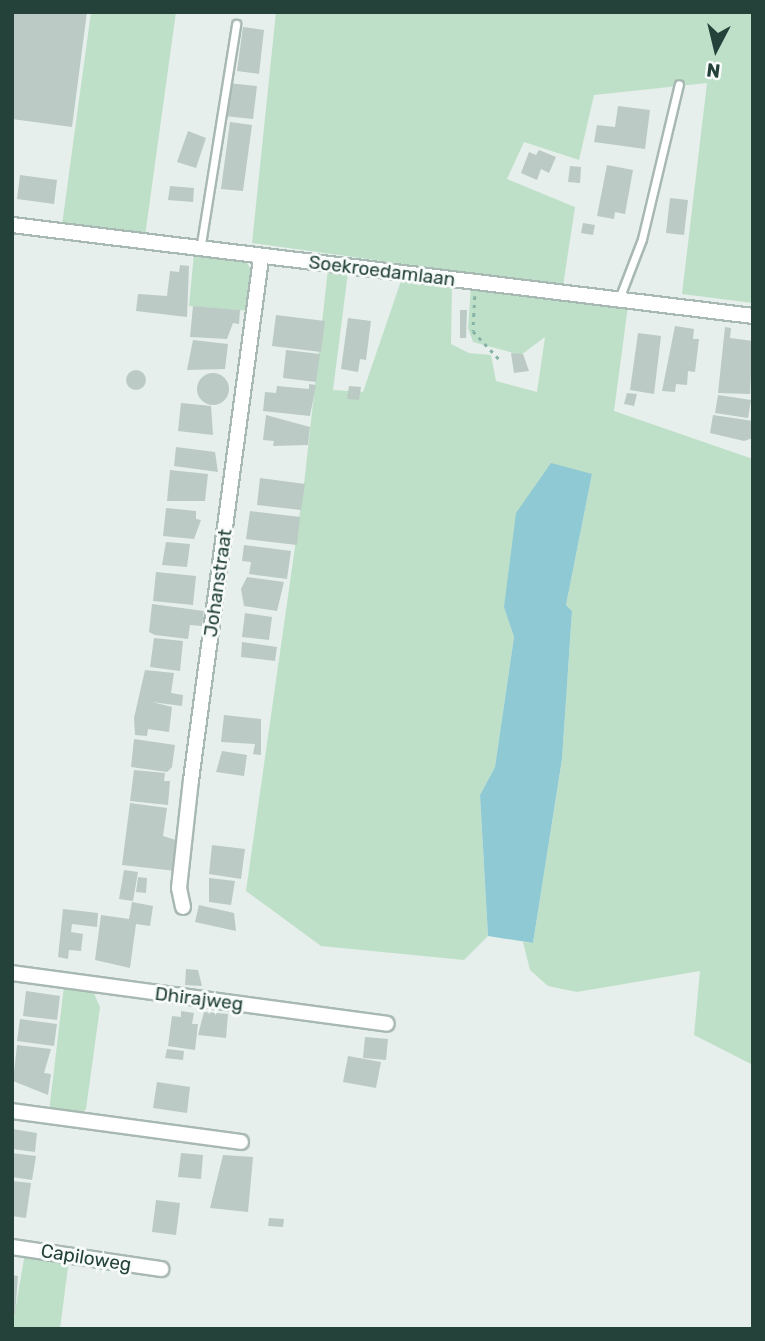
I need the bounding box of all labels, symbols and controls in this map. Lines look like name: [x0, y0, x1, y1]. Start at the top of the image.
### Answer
north arrow: [681, 14, 751, 84]
text: N: [705, 58, 722, 83]
street label: Soekroedamlaan: [307, 251, 457, 291]
street label: Johanstraat: [199, 527, 237, 639]
street label: Dhirajweg: [154, 982, 244, 1016]
street label: Capiloweg: [39, 1240, 133, 1276]

